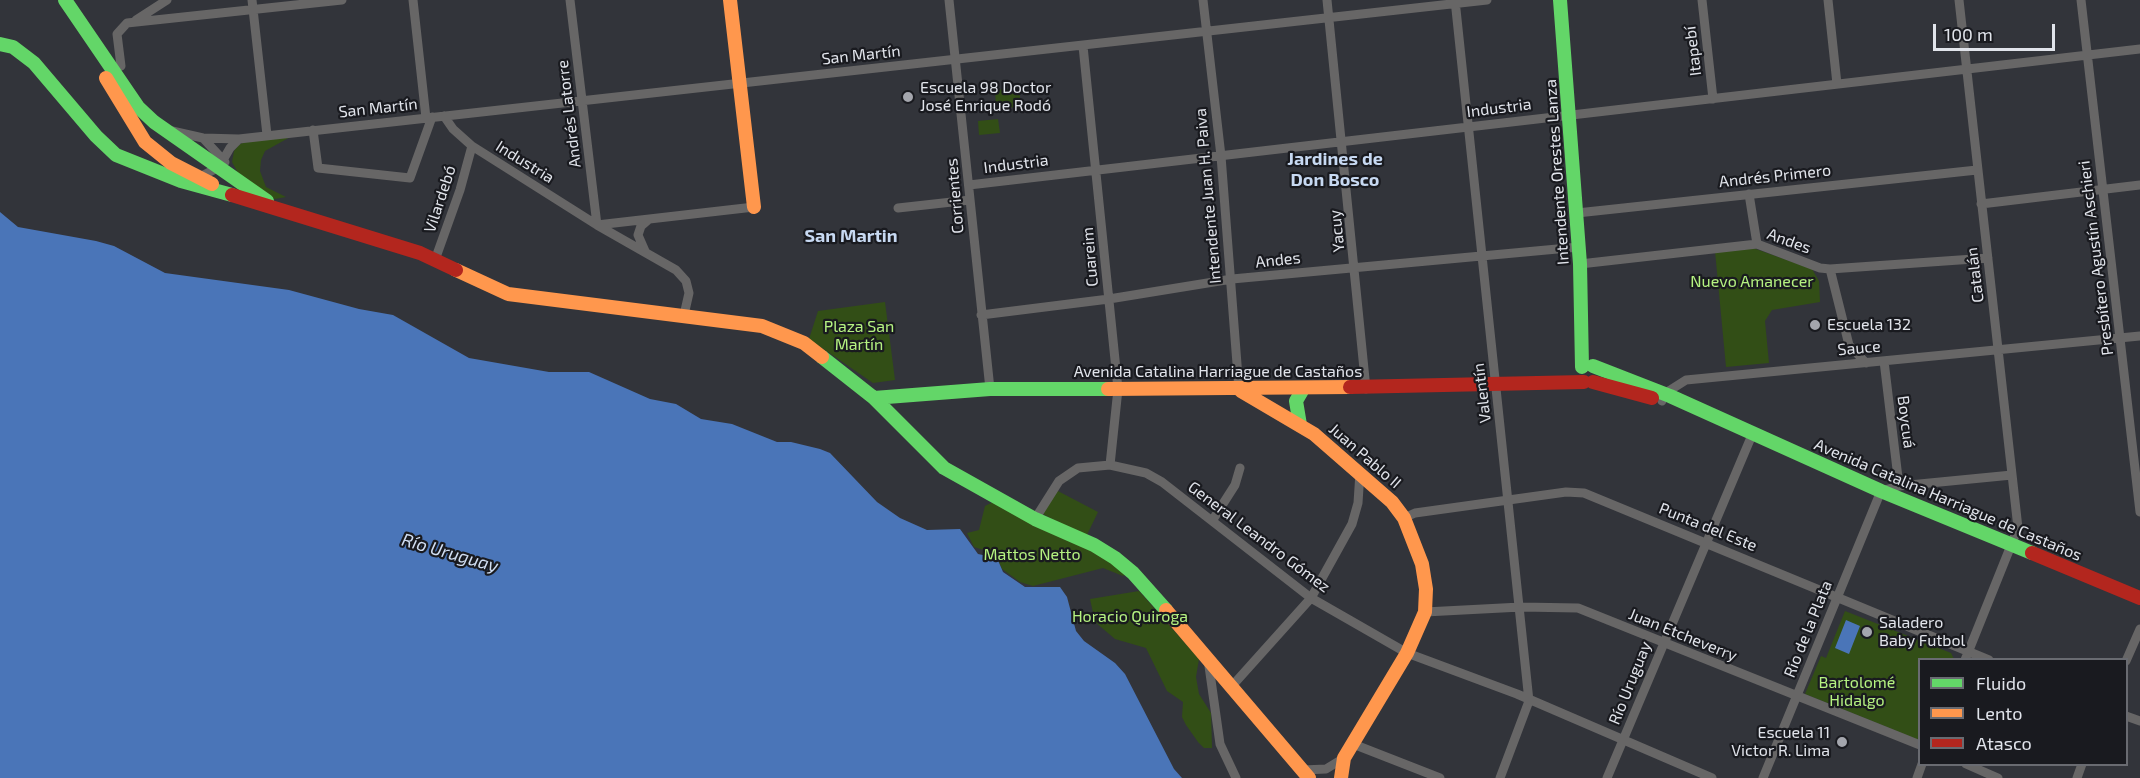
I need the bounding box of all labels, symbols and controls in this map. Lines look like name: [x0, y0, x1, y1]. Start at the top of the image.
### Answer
scale bar: [1936, 12, 2058, 50]
text: 100 m: [1944, 23, 1993, 45]
street label: Itapebí: [1680, 25, 1706, 77]
street label: San Martín: [821, 41, 901, 69]
street label: Andrés Latorre: [553, 59, 585, 169]
place label: Escuela 98 Doctor José Enrique Rodó: [920, 78, 1051, 116]
street label: Intendente Orestes Lanza: [1541, 79, 1573, 265]
marker: Escuela 98 Doctor José Enrique Rodó: [901, 90, 915, 104]
street label: San Martín: [338, 94, 418, 122]
street label: Industria: [1465, 95, 1533, 121]
street label: Intendente Juan H. Paiva: [1191, 107, 1225, 285]
street label: Industria: [492, 137, 558, 187]
district label: Jardines de Don Bosco: [1287, 148, 1383, 190]
street label: Industria: [982, 151, 1050, 177]
street label: Corrientes: [942, 157, 968, 235]
street label: Presbítero Agustín Aschieri: [2075, 159, 2117, 357]
street label: Andrés Primero: [1718, 161, 1832, 191]
street label: Vilardebó: [420, 163, 460, 235]
street label: Yacuy: [1325, 209, 1349, 253]
street label: Andes: [1765, 224, 1813, 258]
district label: San Martin: [804, 225, 898, 247]
street label: Cuareim: [1078, 226, 1102, 288]
street label: Catalán: [1962, 246, 1988, 304]
street label: Andes: [1255, 248, 1301, 272]
park label: Nuevo Amanecer: [1690, 272, 1814, 292]
place label: Escuela 132: [1827, 315, 1911, 335]
park label: Plaza San Martín: [824, 317, 894, 355]
marker: Escuela 132: [1808, 318, 1822, 332]
street label: Sauce: [1837, 337, 1881, 359]
street label: Avenida Catalina Harriague de Castaños: [1074, 362, 1362, 382]
street label: Valentín: [1469, 362, 1495, 424]
street label: Boycuá: [1893, 395, 1919, 449]
street label: Juan Pablo II: [1325, 419, 1405, 493]
street label: Avenida Catalina Harriague de Castaños: [1811, 435, 2085, 565]
street label: General Leandro Gómez: [1184, 477, 1334, 597]
street label: Punta del Este: [1656, 499, 1760, 555]
water label: Río Uruguay: [399, 529, 501, 577]
park label: Mattos Netto: [984, 545, 1080, 565]
street label: Río de la Plata: [1780, 578, 1836, 680]
street label: Juan Etcheverry: [1626, 605, 1740, 665]
park label: Horacio Quiroga: [1072, 607, 1188, 627]
place label: Saladero Baby Futbol: [1879, 613, 1965, 651]
marker: Saladero Baby Futbol: [1860, 625, 1874, 639]
street label: Río Uruguay: [1605, 639, 1655, 727]
legend: [1918, 658, 2128, 766]
text: Fluido: [1976, 672, 2026, 694]
park label: Bartolomé Hidalgo: [1819, 673, 1895, 711]
text: Lento: [1976, 702, 2022, 724]
place label: Escuela 11 Victor R. Lima: [1731, 723, 1830, 761]
text: Atasco: [1976, 732, 2032, 754]
marker: Escuela 11 Victor R. Lima: [1835, 735, 1849, 749]

